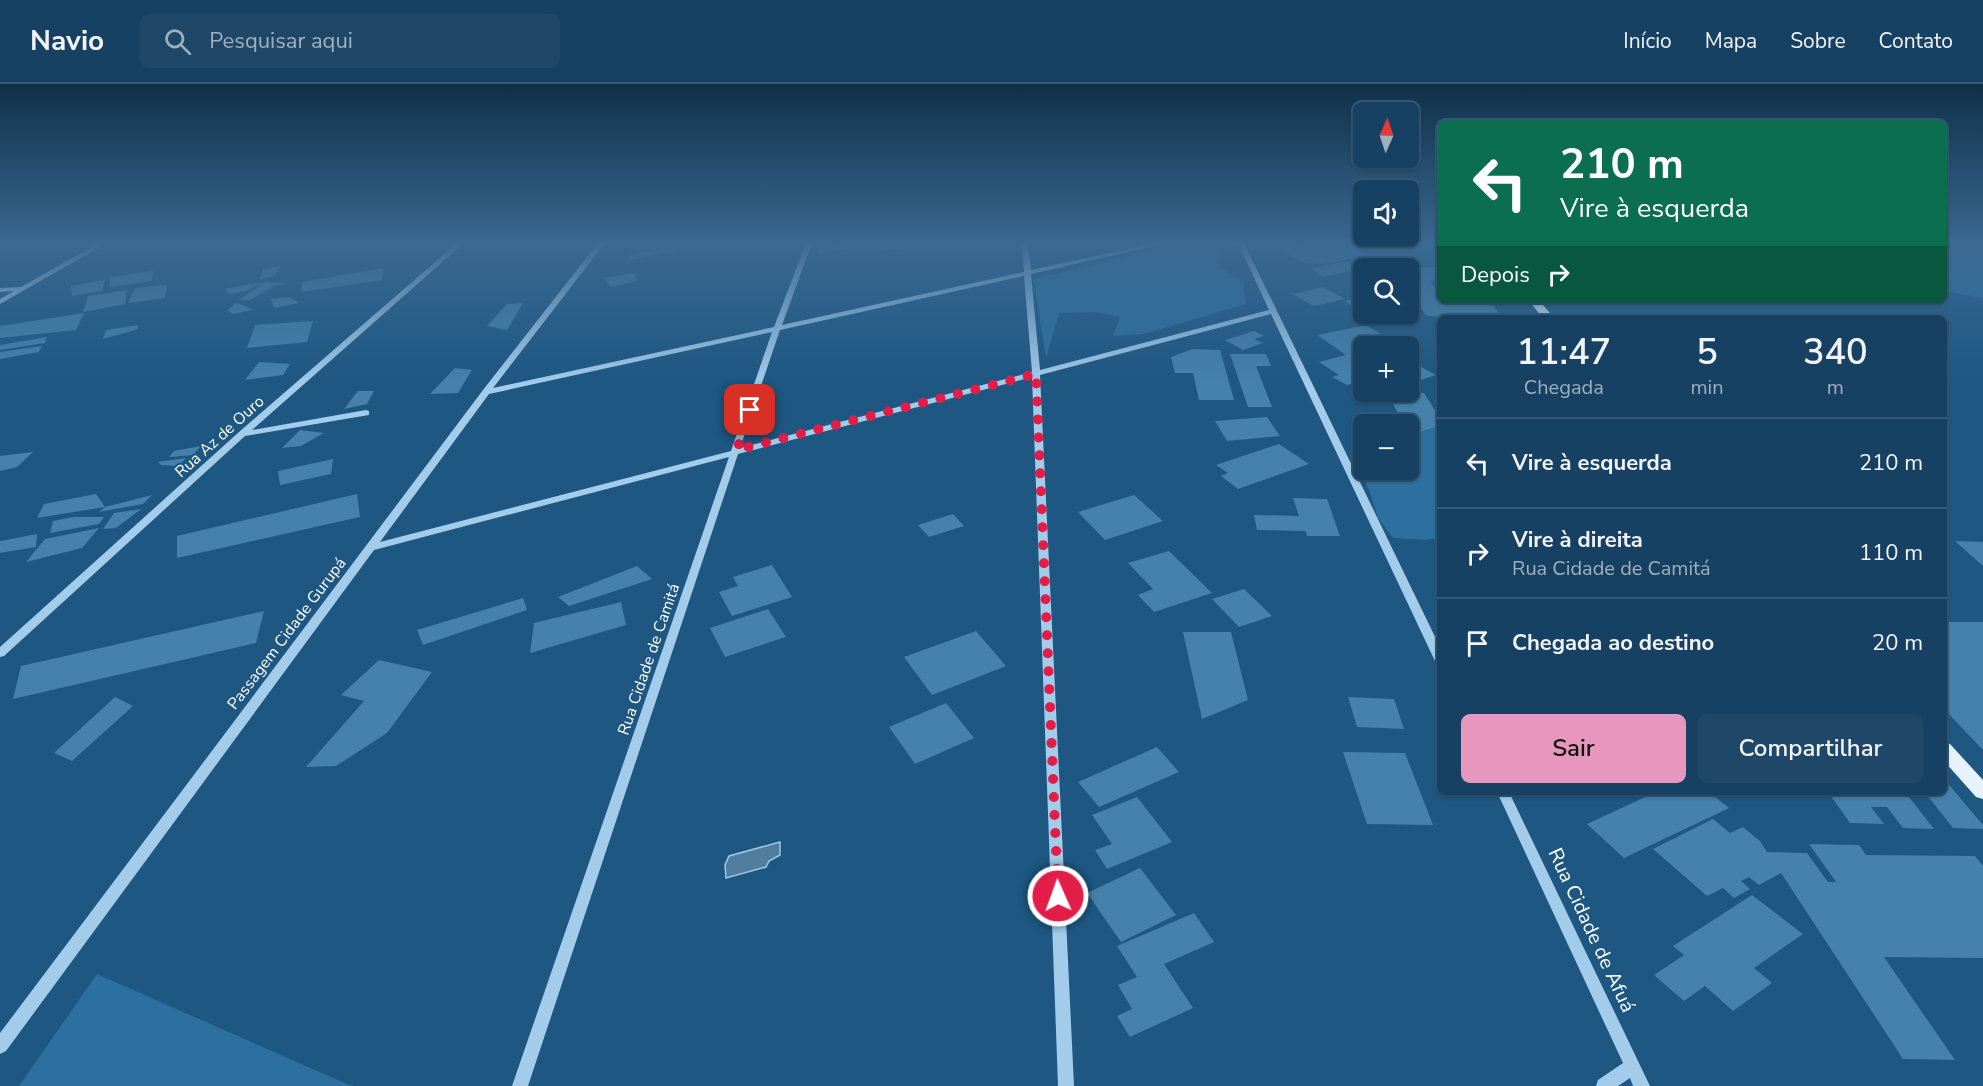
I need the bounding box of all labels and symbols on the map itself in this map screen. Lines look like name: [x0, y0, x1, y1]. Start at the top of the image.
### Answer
north arrow: [1353, 102, 1419, 168]
pin: [724, 384, 775, 435]
street label: Rua Az de Ouro: [170, 391, 269, 483]
street label: Passagem Cidade Gurupá: [222, 553, 351, 714]
street label: Rua Cidade de Camitá: [613, 581, 685, 738]
street label: Rua Cidade de Afuá: [1542, 844, 1642, 1017]
position arrow: [1026, 864, 1090, 928]

